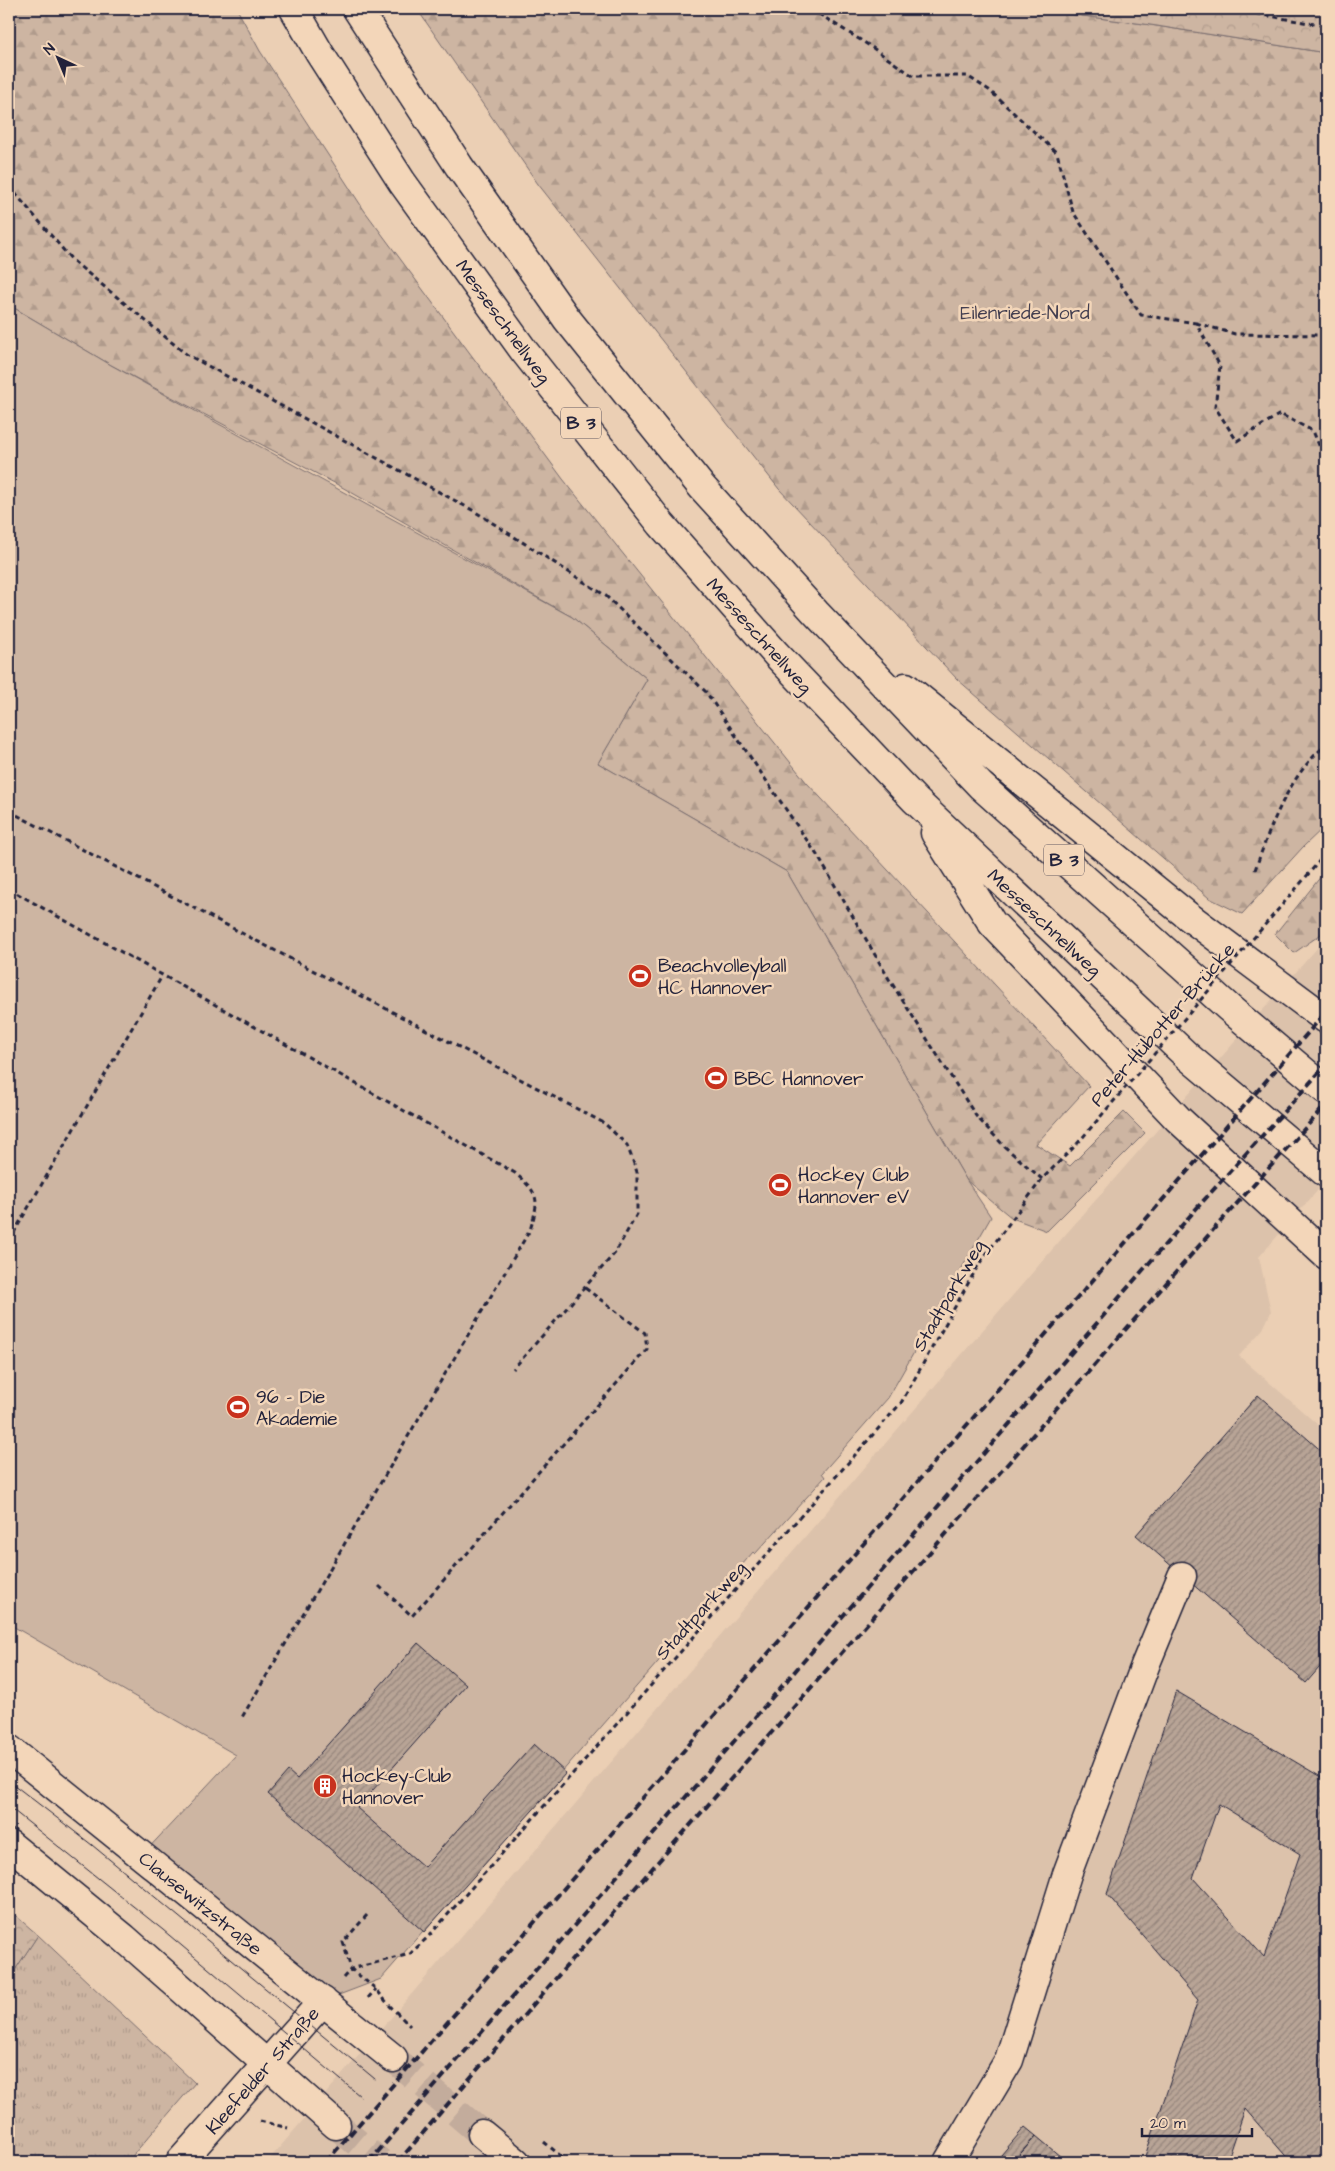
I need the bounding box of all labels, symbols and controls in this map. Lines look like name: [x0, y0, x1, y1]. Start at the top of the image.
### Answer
north arrow: [32, 32, 82, 82]
text: N: [40, 39, 60, 60]
street label: Messeschnellweg: [448, 254, 557, 390]
park label: Eilenriede-Nord: [960, 300, 1090, 327]
road number: B 3: [561, 408, 601, 438]
street label: Messeschnellweg: [699, 572, 818, 701]
road number: B 3: [1044, 844, 1084, 876]
street label: Messeschnellweg: [980, 863, 1107, 984]
street label: Peter-Hübotter-Brücke: [1084, 937, 1242, 1113]
place label: Beachvolleyball HC Hannover: [658, 953, 786, 1002]
sports icon: Beachvolleyball HC Hannover: [627, 963, 653, 989]
sports icon: BBC Hannover: [703, 1065, 729, 1091]
place label: BBC Hannover: [734, 1066, 864, 1093]
place label: Hockey Club Hannover eV: [798, 1162, 909, 1211]
sports icon: Hockey Club Hannover eV: [767, 1172, 793, 1198]
street label: Stadtparkweg: [906, 1235, 993, 1357]
place label: 96 - Die Akademie: [256, 1384, 337, 1433]
sports icon: 96 - Die Akademie: [225, 1394, 251, 1420]
street label: Stadtparkweg: [649, 1555, 754, 1667]
place label: Hockey-Club Hannover: [342, 1763, 452, 1812]
building icon: Hockey-Club Hannover: [312, 1773, 338, 1799]
street label: Clausewitzstraße: [132, 1846, 268, 1963]
street label: Kleefelder Straße: [200, 2001, 326, 2141]
scale bar: [1142, 2106, 1252, 2138]
text: 20 m: [1150, 2113, 1186, 2134]

